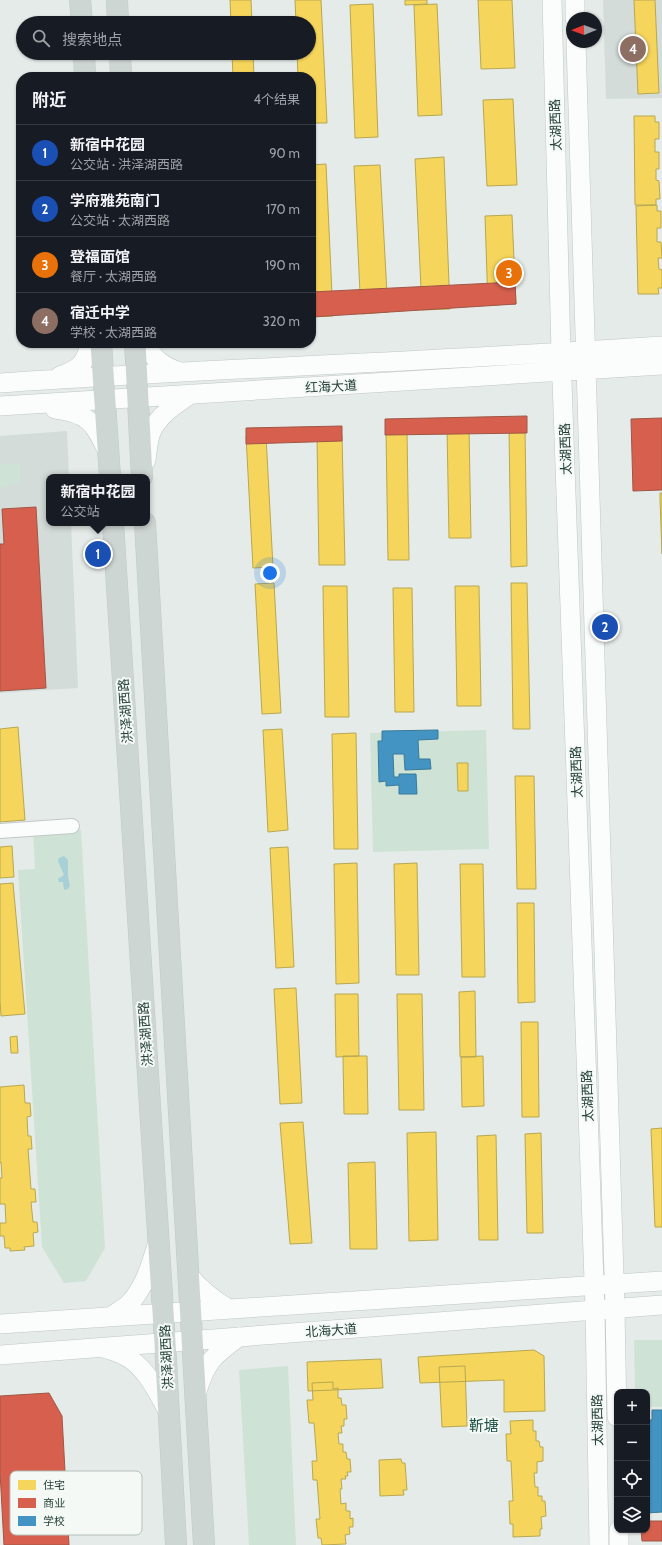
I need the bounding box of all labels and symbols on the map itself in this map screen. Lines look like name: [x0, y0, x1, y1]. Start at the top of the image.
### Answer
north arrow: [566, 12, 602, 48]
pin: 4: [620, 34, 646, 64]
street label: 太湖西路: [546, 99, 564, 151]
pin: 3: [496, 258, 522, 288]
street label: 红海大道: [305, 377, 357, 395]
street label: 太湖西路: [556, 423, 574, 475]
pin: 1: [85, 539, 111, 569]
your location: [260, 563, 280, 583]
pin: 2: [592, 612, 618, 642]
street label: 洪泽湖西路: [115, 678, 135, 744]
street label: 太湖西路: [567, 746, 585, 798]
street label: 洪泽湖西路: [135, 1001, 155, 1067]
street label: 太湖西路: [578, 1070, 596, 1122]
street label: 北海大道: [304, 1320, 358, 1340]
street label: 洪泽湖西路: [156, 1324, 176, 1390]
street label: 太湖西路: [589, 1394, 605, 1446]
district label: 靳塘: [469, 1417, 499, 1435]
legend: [10, 1471, 142, 1535]
text: 住宅: [43, 1478, 65, 1492]
text: 商业: [43, 1496, 65, 1510]
text: 学校: [43, 1514, 65, 1528]

